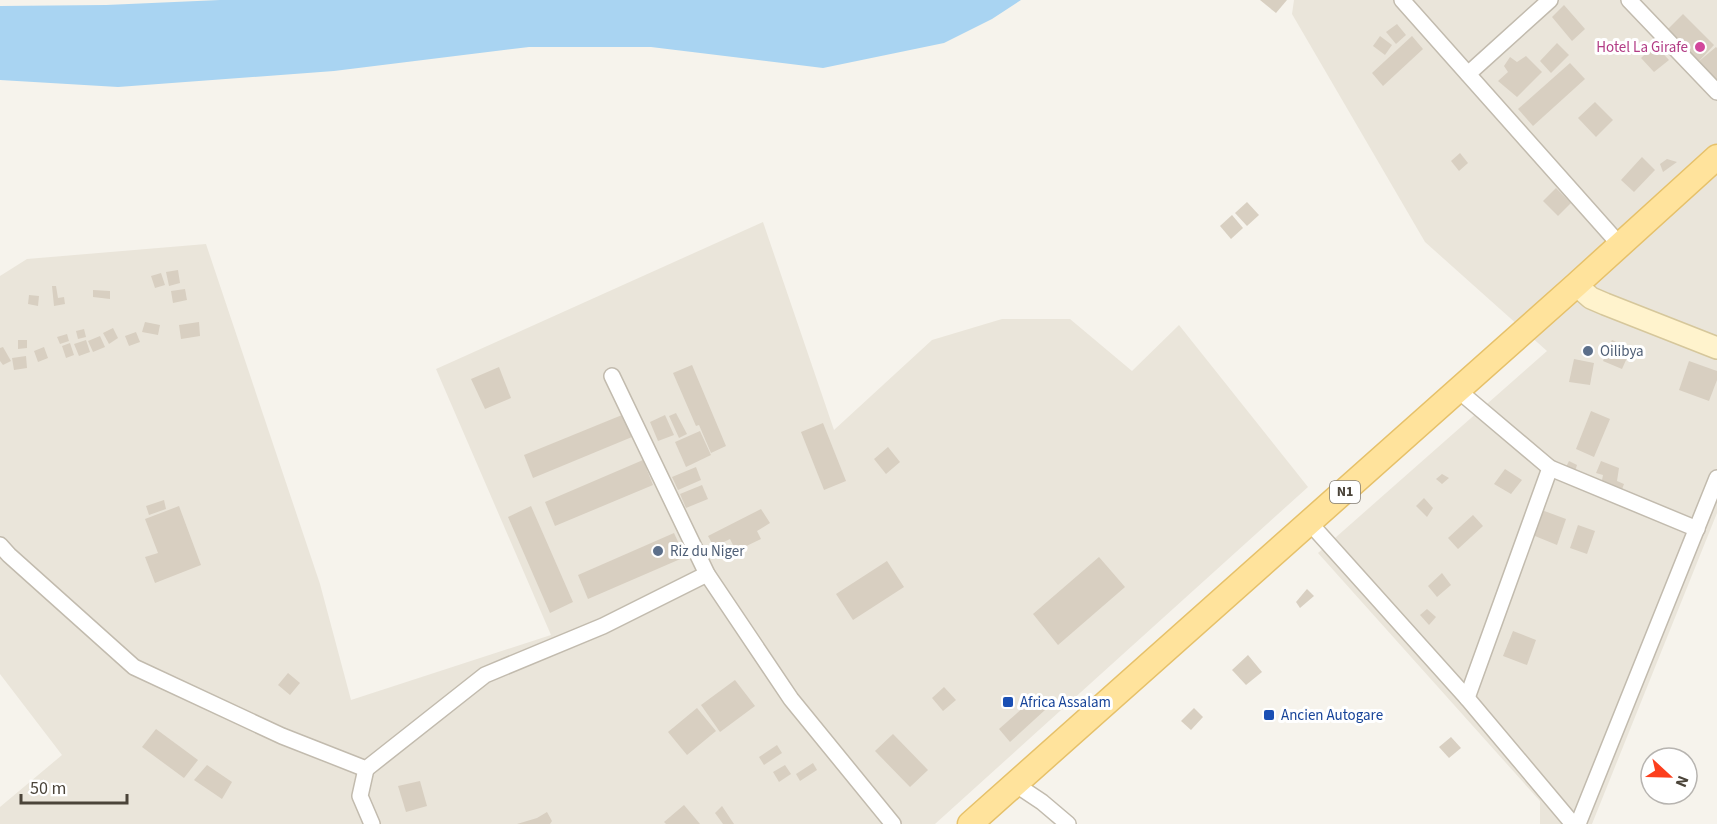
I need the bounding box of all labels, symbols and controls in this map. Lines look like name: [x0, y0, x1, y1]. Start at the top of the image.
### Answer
place label: Hotel La Girafe: [1596, 37, 1688, 58]
marker: Hotel La Girafe: [1693, 40, 1707, 54]
place label: Oilibya: [1600, 341, 1644, 362]
marker: Oilibya: [1581, 344, 1595, 358]
road number: N1: [1330, 481, 1360, 503]
place label: Riz du Niger: [670, 541, 745, 562]
marker: Riz du Niger: [651, 544, 665, 558]
place label: Africa Assalam: [1020, 692, 1111, 713]
marker: Africa Assalam: [1001, 695, 1015, 709]
place label: Ancien Autogare: [1281, 705, 1383, 726]
marker: Ancien Autogare: [1262, 708, 1276, 722]
north arrow: [1639, 746, 1699, 806]
scale bar: [21, 767, 128, 805]
text: N: [1670, 772, 1694, 790]
text: 50 m: [30, 776, 66, 801]

